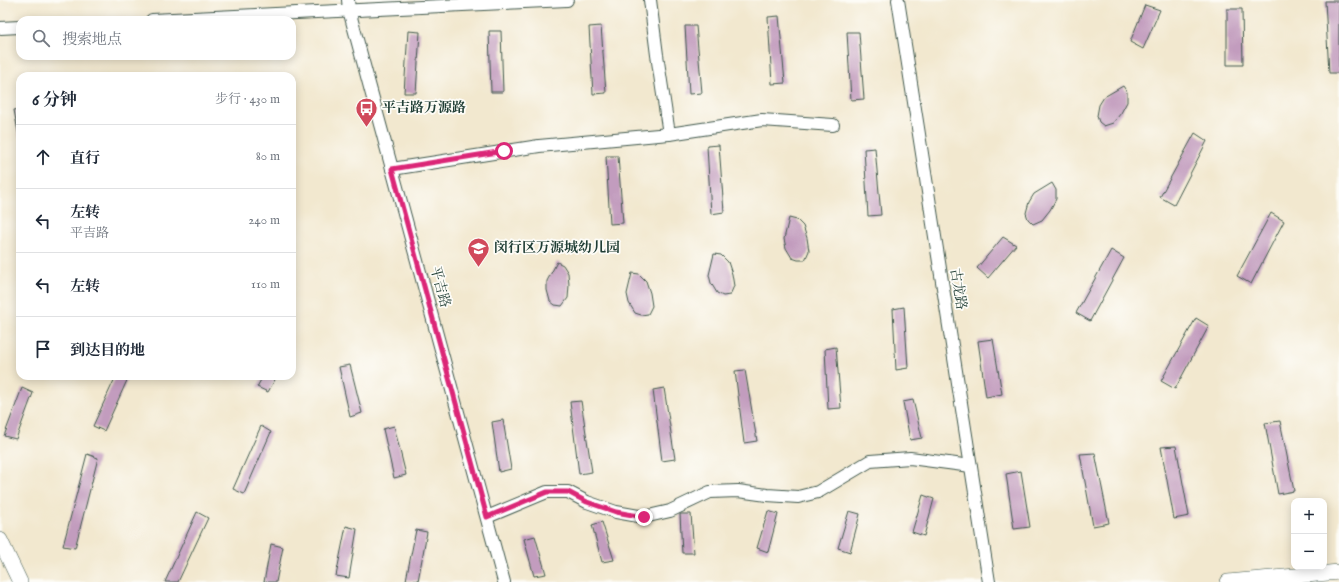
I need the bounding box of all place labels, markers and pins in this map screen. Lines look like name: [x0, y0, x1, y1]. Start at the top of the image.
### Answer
bus stop icon: 平吉路万源路: [354, 95, 380, 128]
place label: 平吉路万源路: [382, 99, 466, 117]
school or university icon: 闵行区万源城幼儿园: [465, 235, 491, 268]
place label: 闵行区万源城幼儿园: [494, 239, 620, 257]

